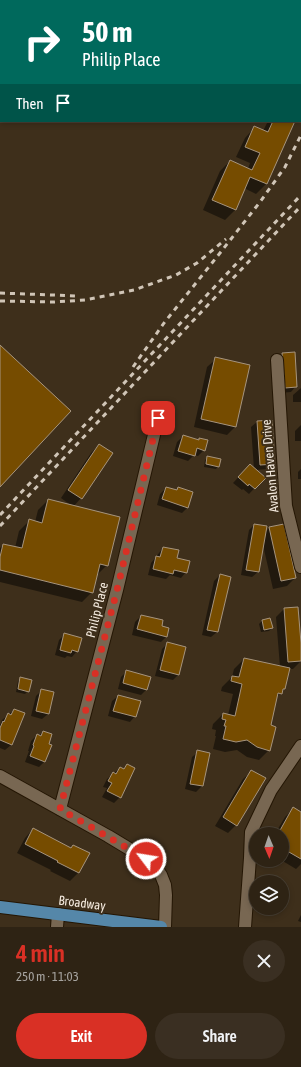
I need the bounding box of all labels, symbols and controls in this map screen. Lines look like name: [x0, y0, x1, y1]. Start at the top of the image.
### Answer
icon: right: [16, 16, 68, 68]
text: 50 m: [82, 16, 132, 48]
text: Philip Place: [82, 49, 160, 70]
icon: arrive: [52, 92, 74, 114]
text: Then: [16, 95, 44, 112]
pin: [141, 401, 175, 435]
icon: arrive: [147, 407, 169, 429]
street label: Avalon Haven Drive: [258, 419, 282, 513]
street label: Philip Place: [83, 581, 111, 639]
north arrow: [249, 827, 289, 867]
map controls: [249, 827, 289, 915]
position arrow: [125, 838, 167, 880]
button: layers: [249, 875, 289, 915]
street label: Broadway: [58, 893, 107, 913]
text: 4 min: [16, 940, 65, 967]
button: close: [243, 940, 285, 982]
text: 250 m · 11:03: [16, 969, 79, 984]
button: Exit: [16, 1013, 147, 1059]
button: Share: [155, 1013, 285, 1059]

